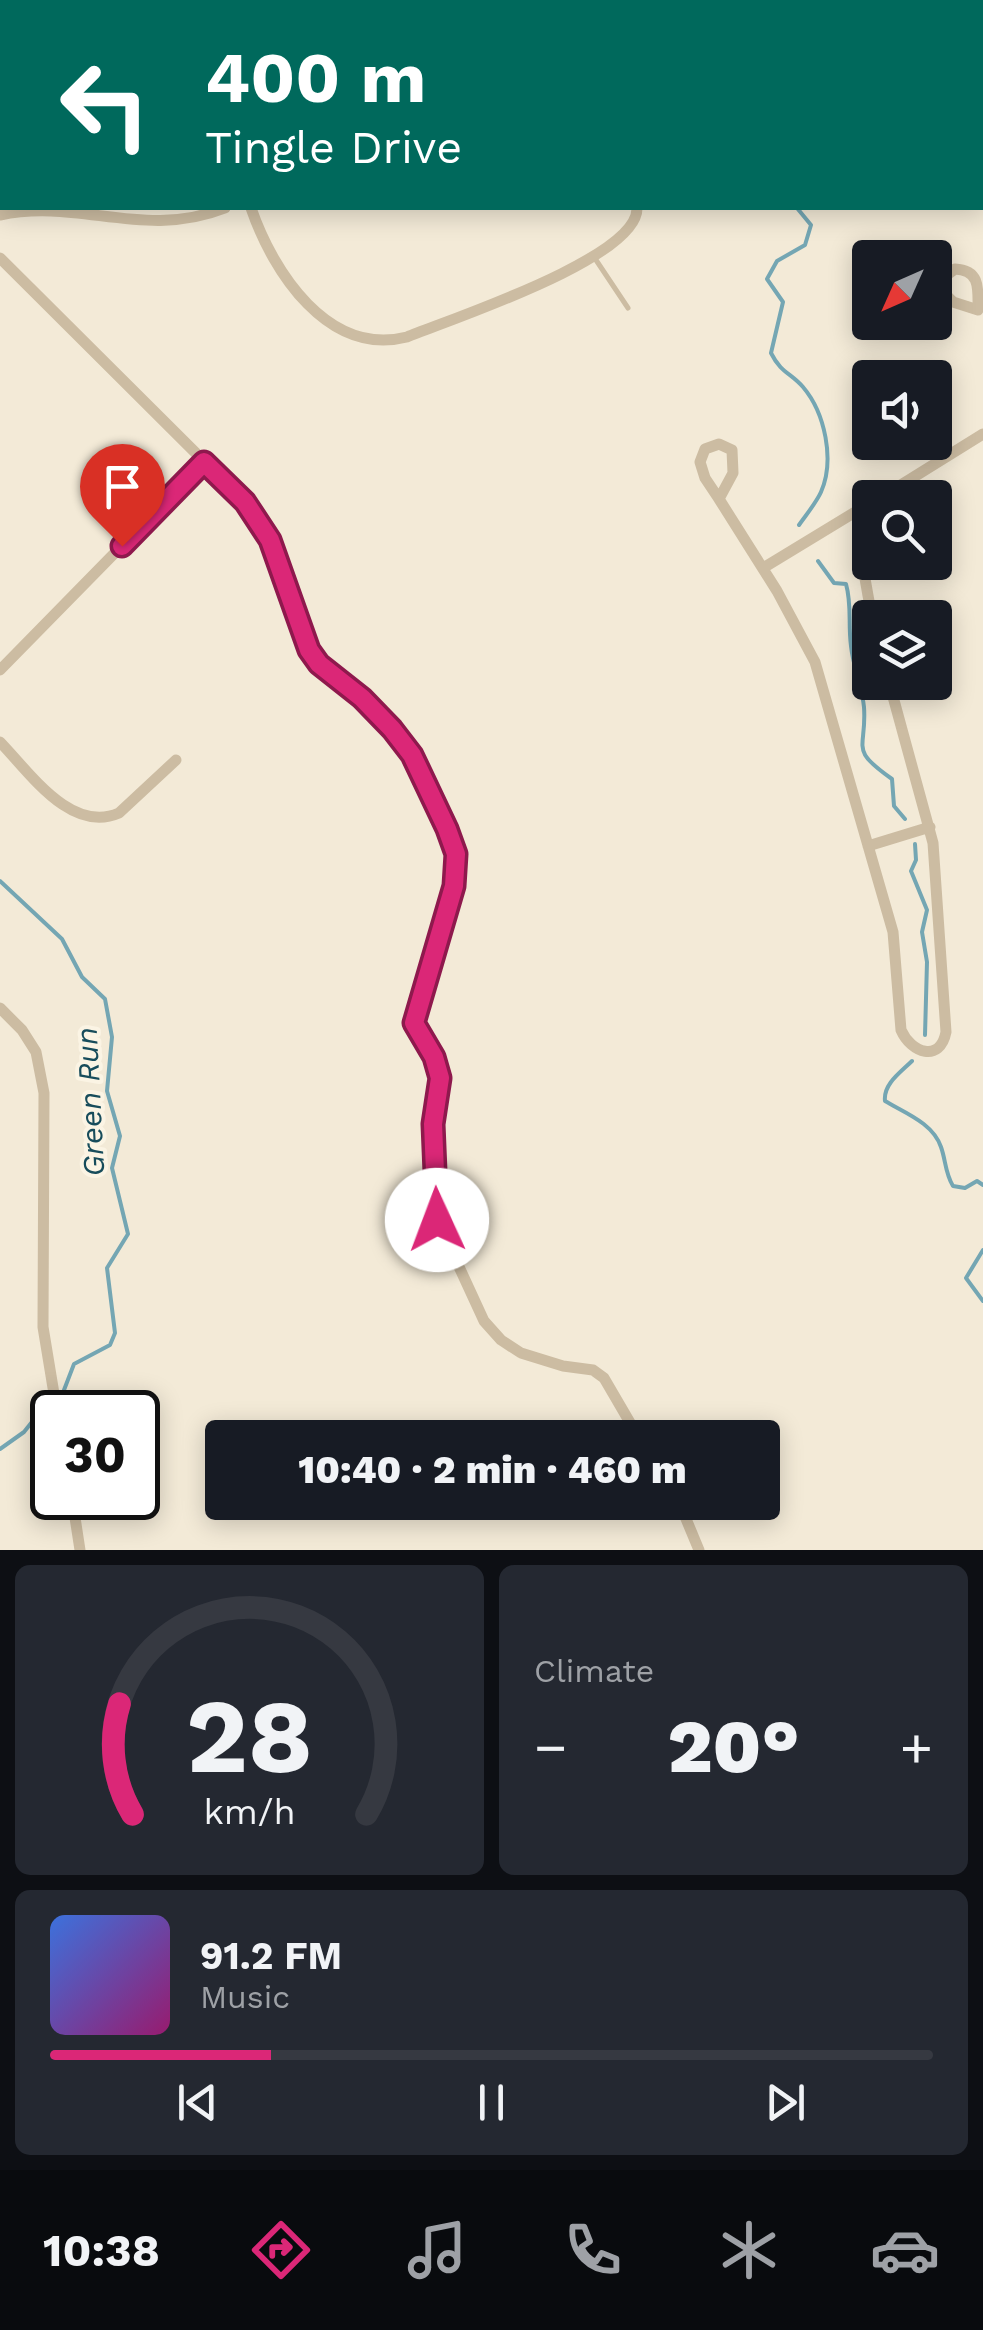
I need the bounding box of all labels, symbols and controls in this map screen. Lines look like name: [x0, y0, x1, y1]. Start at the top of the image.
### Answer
text: 400 m: [205, 37, 426, 119]
icon: left: [40, 40, 170, 170]
text: Tingle Drive: [205, 121, 462, 174]
north arrow: [852, 240, 952, 340]
map controls: [852, 240, 952, 700]
button: sound: [852, 360, 952, 460]
pin: [80, 444, 165, 547]
icon: arrive: [95, 459, 150, 514]
button: search: [852, 480, 952, 580]
button: layers: [852, 600, 952, 700]
water label: Green Run: [69, 1027, 111, 1177]
position arrow: [385, 1168, 489, 1272]
speed limit sign: 30: [30, 1390, 160, 1520]
text: 10:40 · 2 min · 460 m: [298, 1448, 687, 1492]
text: Climate: [534, 1652, 654, 1690]
text: 28: [186, 1675, 313, 1797]
text: 20°: [667, 1702, 800, 1790]
text: −: [534, 1715, 567, 1779]
text: +: [900, 1715, 933, 1779]
text: km/h: [203, 1791, 296, 1833]
text: 91.2 FM: [200, 1934, 342, 1978]
text: Music: [200, 1978, 290, 2016]
icon: previous: [170, 2075, 225, 2130]
icon: pause: [464, 2075, 519, 2130]
icon: next: [758, 2075, 813, 2130]
icon: directions: [246, 2215, 316, 2285]
icon: music: [402, 2215, 472, 2285]
icon: phone: [558, 2215, 628, 2285]
icon: climate: [714, 2215, 784, 2285]
icon: car: [870, 2215, 940, 2285]
text: 10:38: [43, 2224, 160, 2277]

